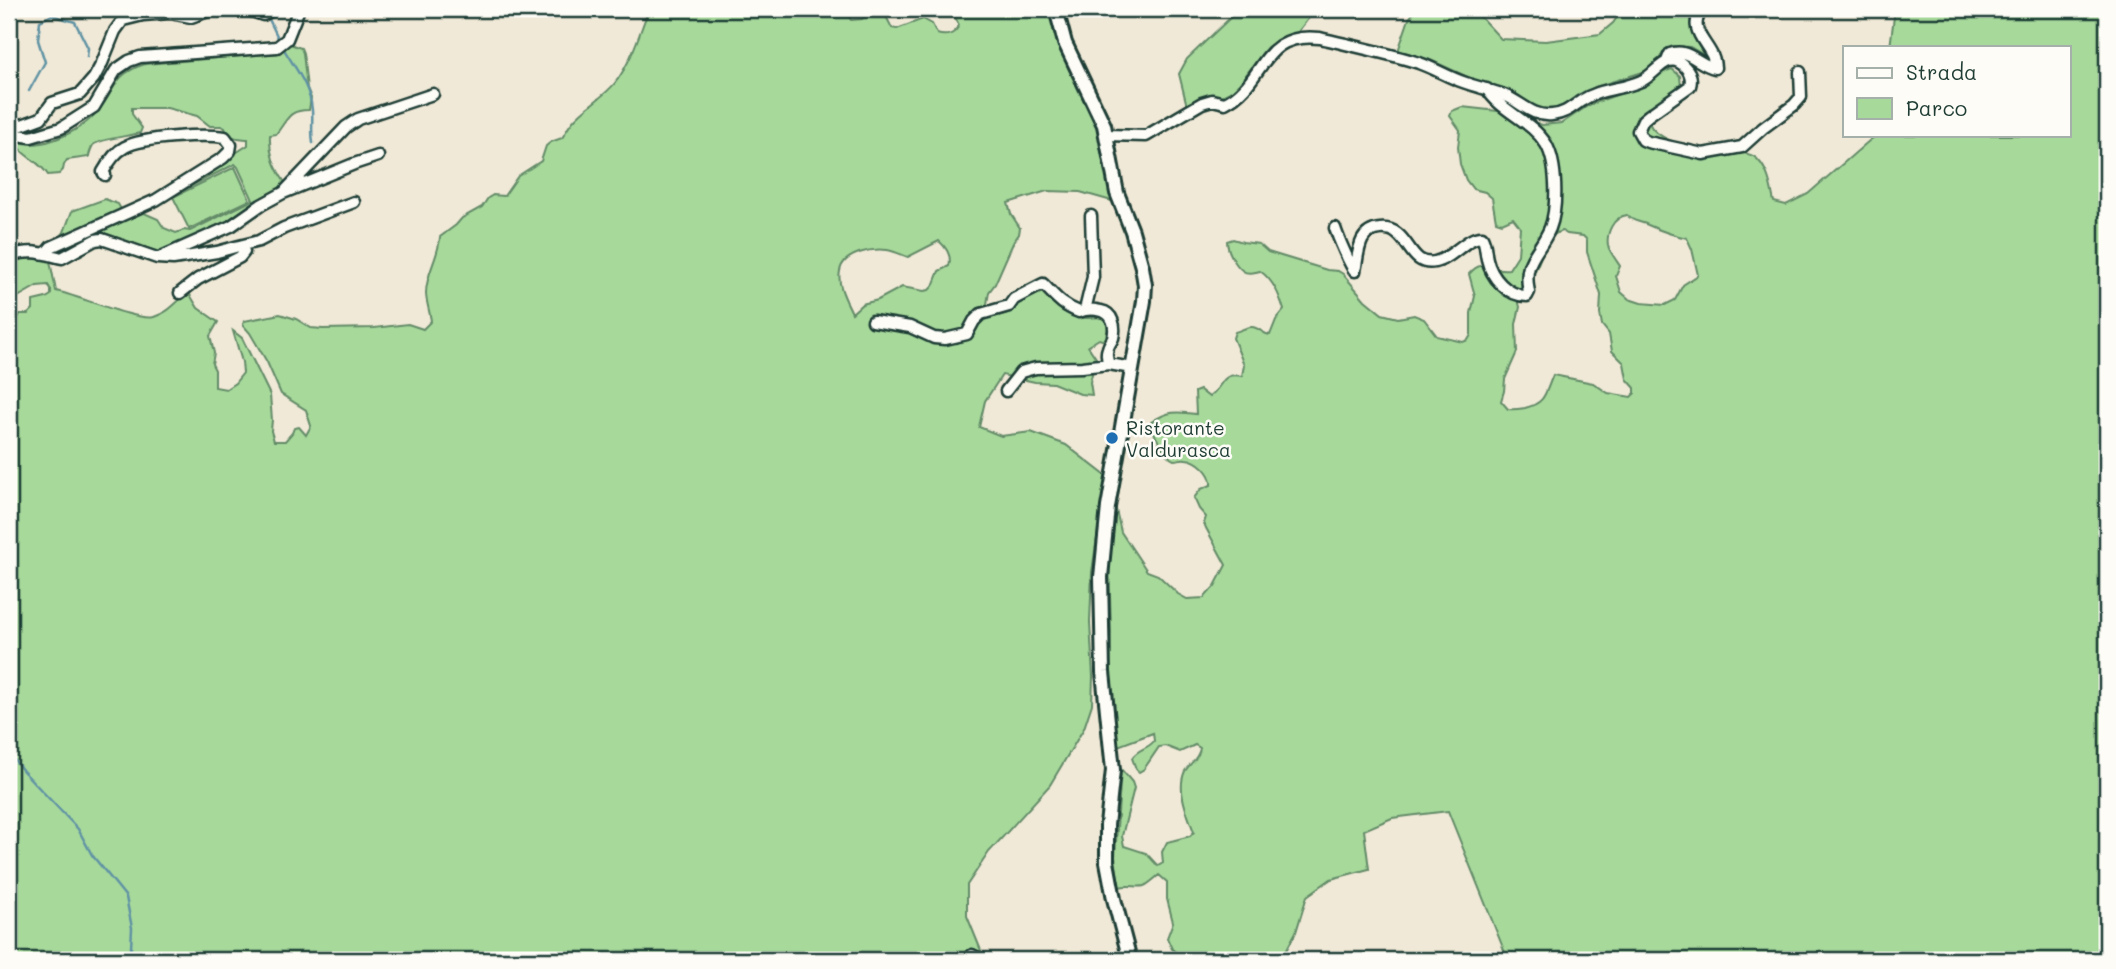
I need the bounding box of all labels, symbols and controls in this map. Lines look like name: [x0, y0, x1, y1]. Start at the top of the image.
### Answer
legend: [1843, 46, 2070, 136]
text: Strada: [1906, 58, 1977, 85]
text: Parco: [1906, 94, 1967, 121]
place label: Ristorante Valdurasca: [1126, 415, 1231, 462]
marker: Ristorante Valdurasca: [1104, 430, 1120, 446]

